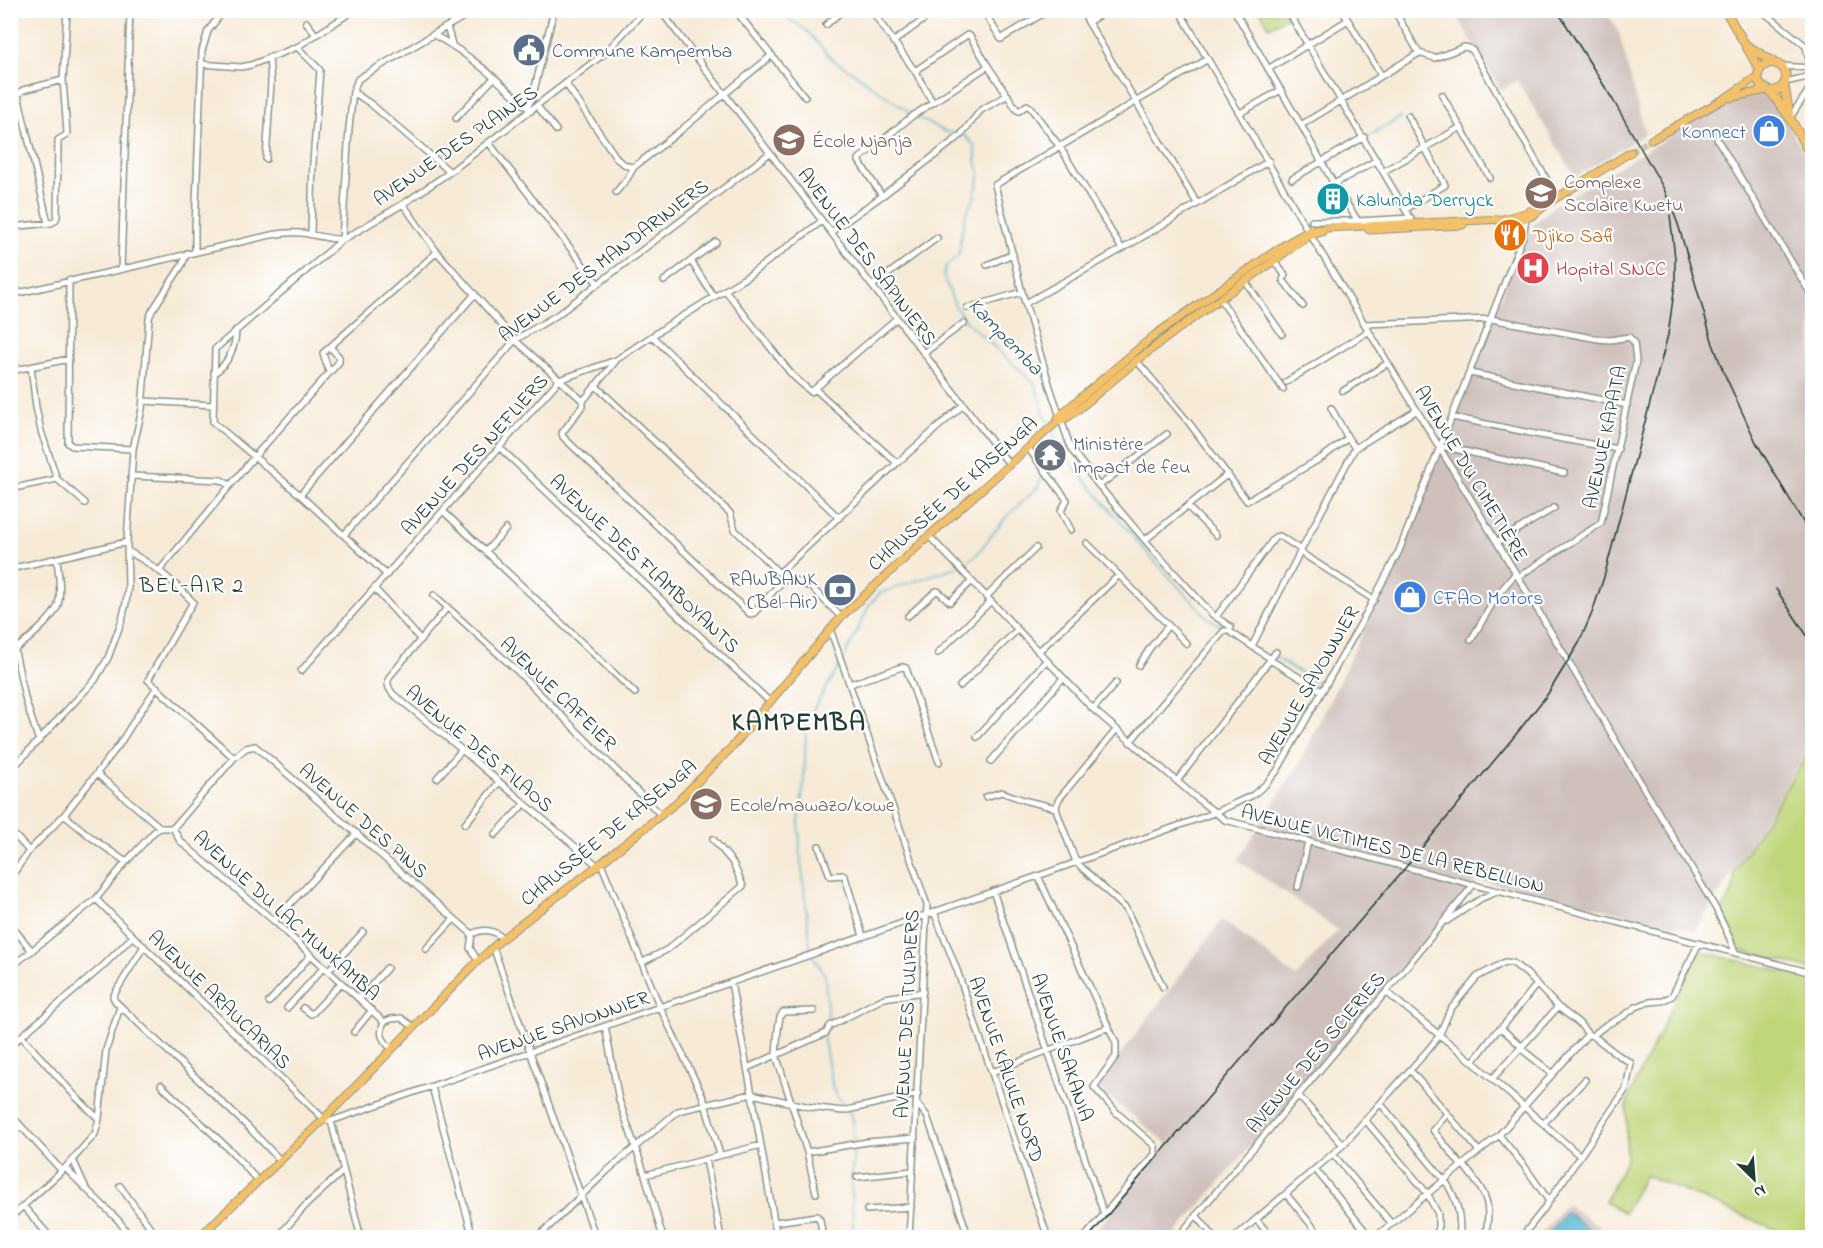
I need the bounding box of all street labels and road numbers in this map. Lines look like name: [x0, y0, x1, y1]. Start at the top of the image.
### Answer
street label: AVENUE DES PLAINES: [368, 79, 545, 215]
street label: AVENUE DES SAPINIERS: [789, 162, 943, 353]
street label: AVENUE DES MANDARINIERS: [493, 173, 716, 351]
street label: AVENUE KAPATA: [1577, 363, 1636, 512]
street label: AVENUE DES NEFLIERS: [395, 368, 556, 543]
street label: AVENUE DU CIMETIÈRE: [1406, 381, 1534, 568]
street label: CHAUSSÉE DE KASENGA: [862, 411, 1045, 579]
street label: AVENUE DES FLAMBOYANTS: [542, 469, 745, 661]
street label: AVENUE SAVONNIER: [1253, 600, 1368, 771]
street label: AVENUE CAFEIER: [492, 631, 623, 759]
street label: AVENUE DES FILAOS: [398, 679, 559, 821]
street label: CHAUSSÉE DE KASENGA: [515, 754, 704, 914]
street label: AVENUE DES PINS: [291, 757, 434, 886]
street label: AVENUE VICTIMES DE LA REBELLION: [1238, 799, 1547, 902]
street label: AVENUE DU LAC MUNKAMBA: [185, 825, 385, 1009]
street label: AVENUE DES TULIPIERS: [889, 909, 928, 1119]
street label: AVENUE ARAUCARIAS: [140, 924, 297, 1077]
street label: AVENUE DES SCIERIES: [1241, 966, 1393, 1141]
street label: AVENUE SAKANIA: [1022, 970, 1100, 1126]
street label: AVENUE KALULE NORD: [959, 973, 1050, 1167]
street label: AVENUE SAVONNIER: [474, 984, 654, 1070]

